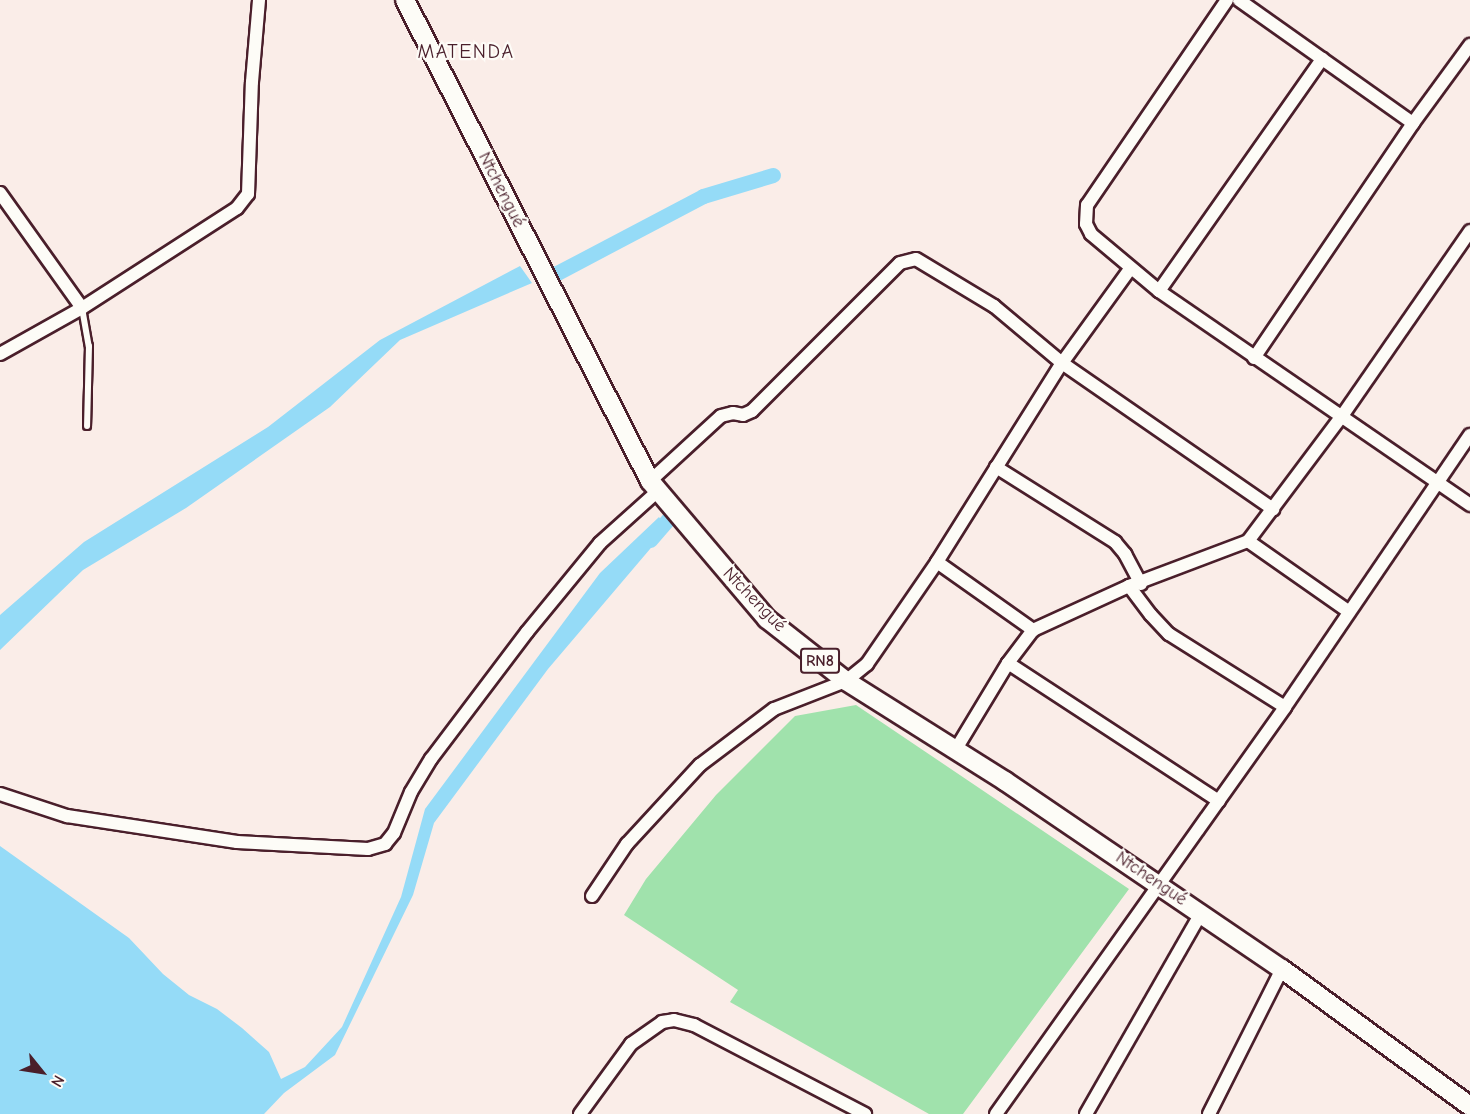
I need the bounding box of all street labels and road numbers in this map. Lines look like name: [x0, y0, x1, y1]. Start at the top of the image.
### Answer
street label: Ntchengué: [473, 149, 529, 231]
street label: Ntchengué: [718, 563, 790, 637]
road number: RN8: [799, 648, 841, 674]
street label: Ntchengué: [1111, 847, 1191, 911]

